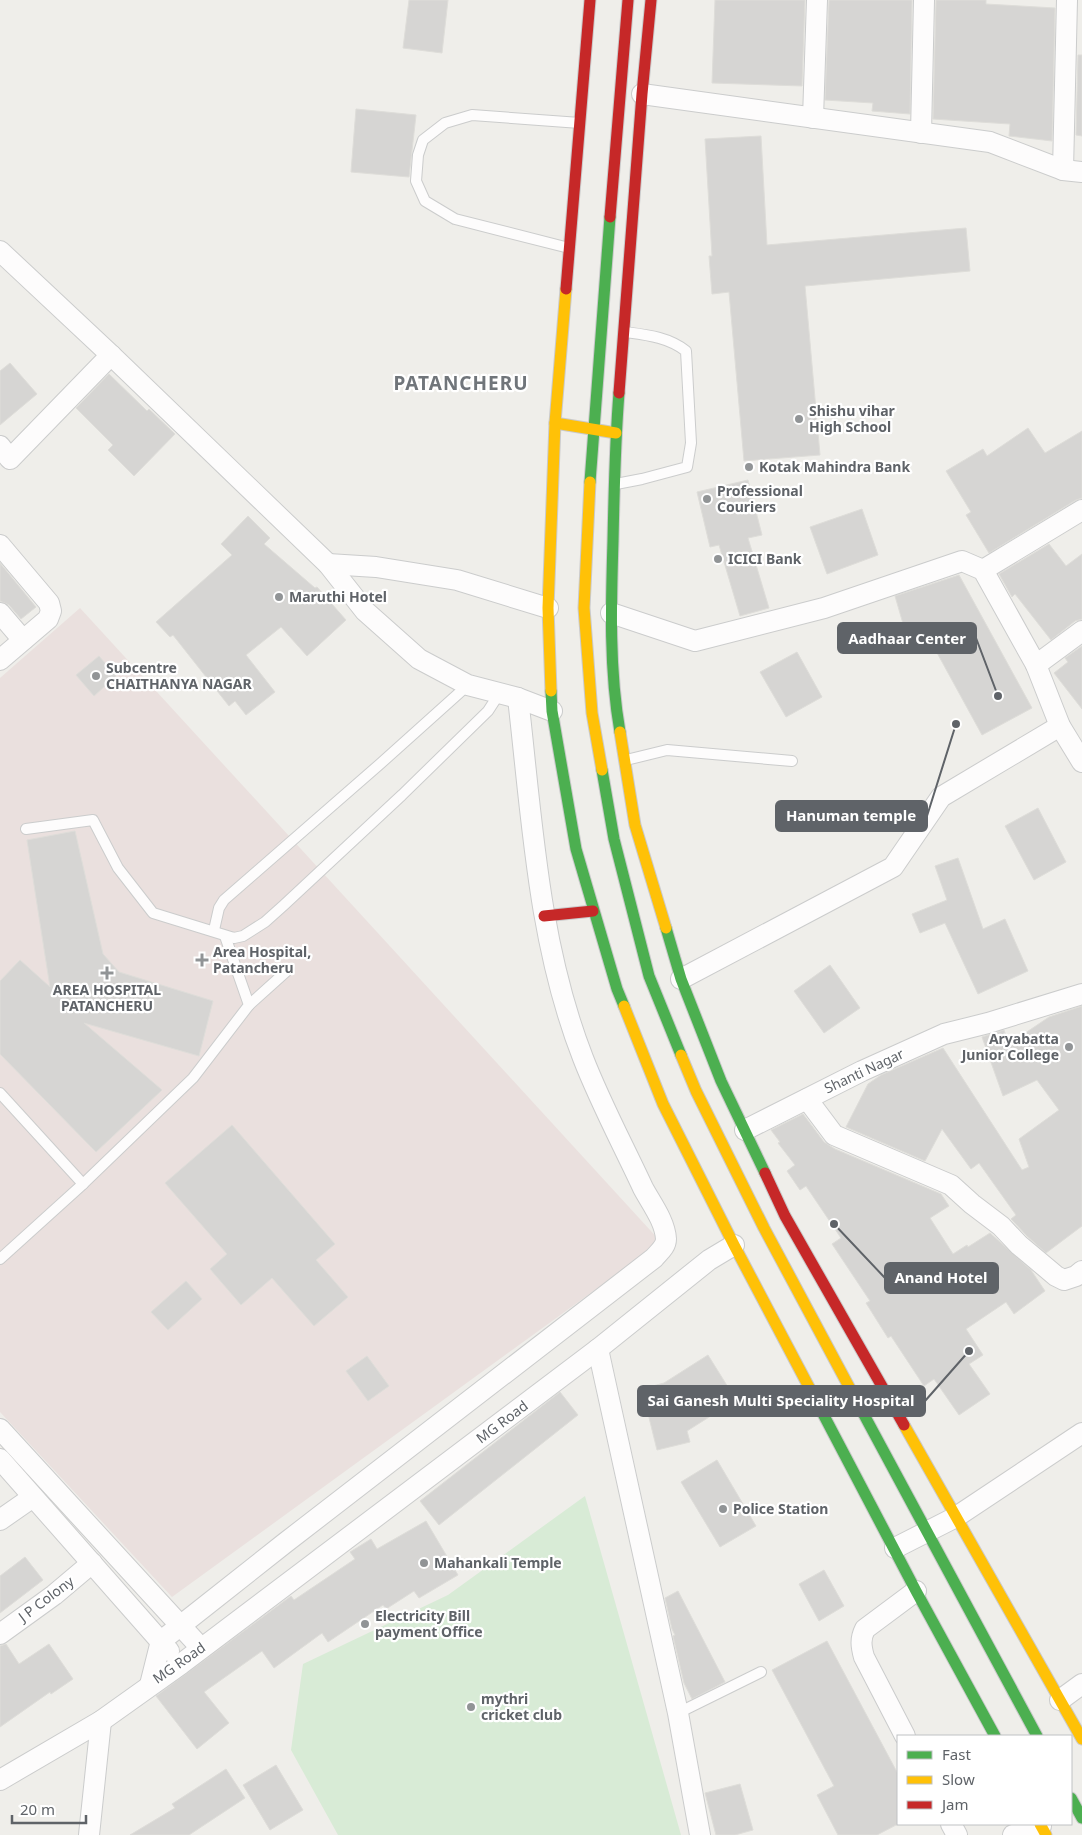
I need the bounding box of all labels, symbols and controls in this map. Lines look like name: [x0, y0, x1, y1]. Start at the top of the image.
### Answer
district label: PATANCHERU: [393, 370, 529, 396]
place label: Shishu vihar High School: [809, 401, 896, 436]
marker: Shishu vihar High School: [793, 413, 805, 425]
place label: Kotak Mahindra Bank: [759, 457, 910, 476]
marker: Kotak Mahindra Bank: [743, 461, 755, 473]
place label: Professional Couriers: [717, 481, 803, 516]
marker: Professional Couriers: [701, 493, 713, 505]
place label: ICICI Bank: [728, 549, 802, 568]
marker: ICICI Bank: [712, 553, 724, 565]
place label: Maruthi Hotel: [289, 587, 387, 606]
marker: Maruthi Hotel: [273, 591, 285, 603]
callout: Aadhaar Center: [838, 623, 976, 653]
text: Aadhaar Center: [848, 628, 966, 648]
place label: Subcentre CHAITHANYA NAGAR: [106, 658, 253, 693]
marker: Subcentre CHAITHANYA NAGAR: [90, 670, 102, 682]
callout: Hanuman temple: [776, 801, 927, 831]
text: Hanuman temple: [786, 805, 916, 825]
place label: Area Hospital, Patancheru: [213, 942, 311, 977]
marker: Area Hospital, Patancheru: [195, 953, 209, 967]
marker: AREA HOSPITAL PATANCHERU: [100, 966, 114, 980]
place label: AREA HOSPITAL PATANCHERU: [53, 980, 161, 1015]
place label: Aryabatta Junior College: [960, 1029, 1059, 1064]
marker: Aryabatta Junior College: [1063, 1041, 1075, 1053]
street label: Shanti Nagar: [821, 1044, 907, 1097]
callout: Anand Hotel: [885, 1263, 998, 1293]
text: Anand Hotel: [894, 1267, 988, 1287]
callout: Sai Ganesh Multi Speciality Hospital: [638, 1386, 925, 1416]
text: Sai Ganesh Multi Speciality Hospital: [648, 1390, 914, 1410]
street label: MG Road: [472, 1396, 531, 1447]
place label: Police Station: [733, 1499, 828, 1518]
marker: Police Station: [717, 1503, 729, 1515]
place label: Mahankali Temple: [434, 1553, 562, 1572]
marker: Mahankali Temple: [418, 1557, 430, 1569]
street label: J P Colony: [13, 1571, 78, 1627]
place label: Electricity Bill payment Office: [375, 1606, 483, 1641]
marker: Electricity Bill payment Office: [359, 1618, 371, 1630]
street label: MG Road: [149, 1638, 209, 1688]
place label: mythri cricket club: [481, 1689, 562, 1724]
marker: mythri cricket club: [465, 1701, 477, 1713]
legend: [897, 1735, 1072, 1825]
text: Fast: [942, 1744, 971, 1764]
text: Slow: [942, 1769, 975, 1789]
scale bar: [12, 1792, 86, 1824]
text: Jam: [940, 1794, 969, 1814]
text: 20 m: [20, 1799, 55, 1819]

